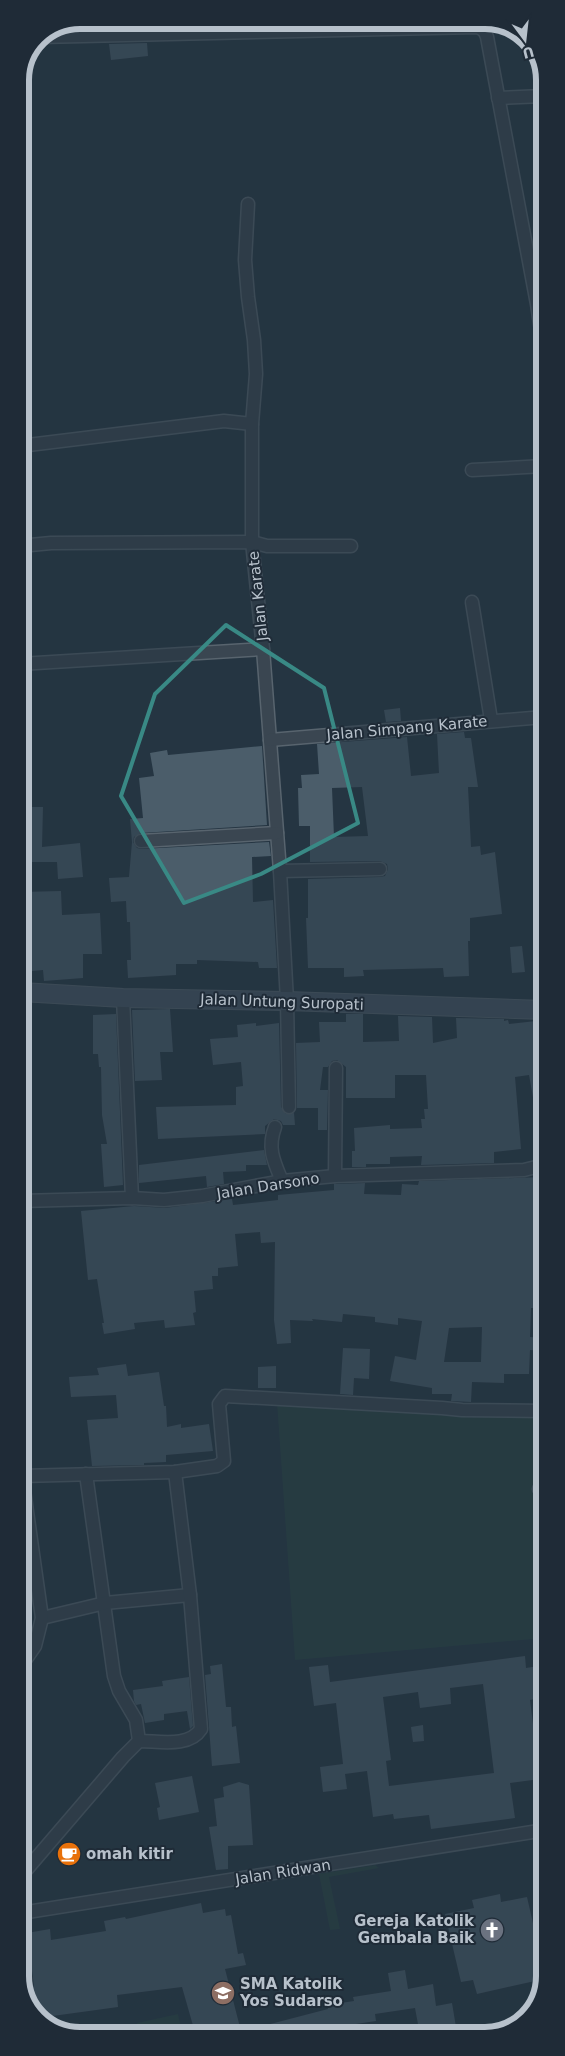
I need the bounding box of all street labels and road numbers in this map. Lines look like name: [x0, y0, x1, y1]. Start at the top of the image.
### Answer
street label: Jalan Karate: [244, 550, 272, 643]
street label: Jalan Simpang Karate: [325, 712, 488, 744]
street label: Jalan Untung Suropati: [199, 990, 364, 1014]
street label: Jalan Darsono: [214, 1169, 321, 1203]
street label: Jalan Ridwan: [233, 1856, 332, 1889]

